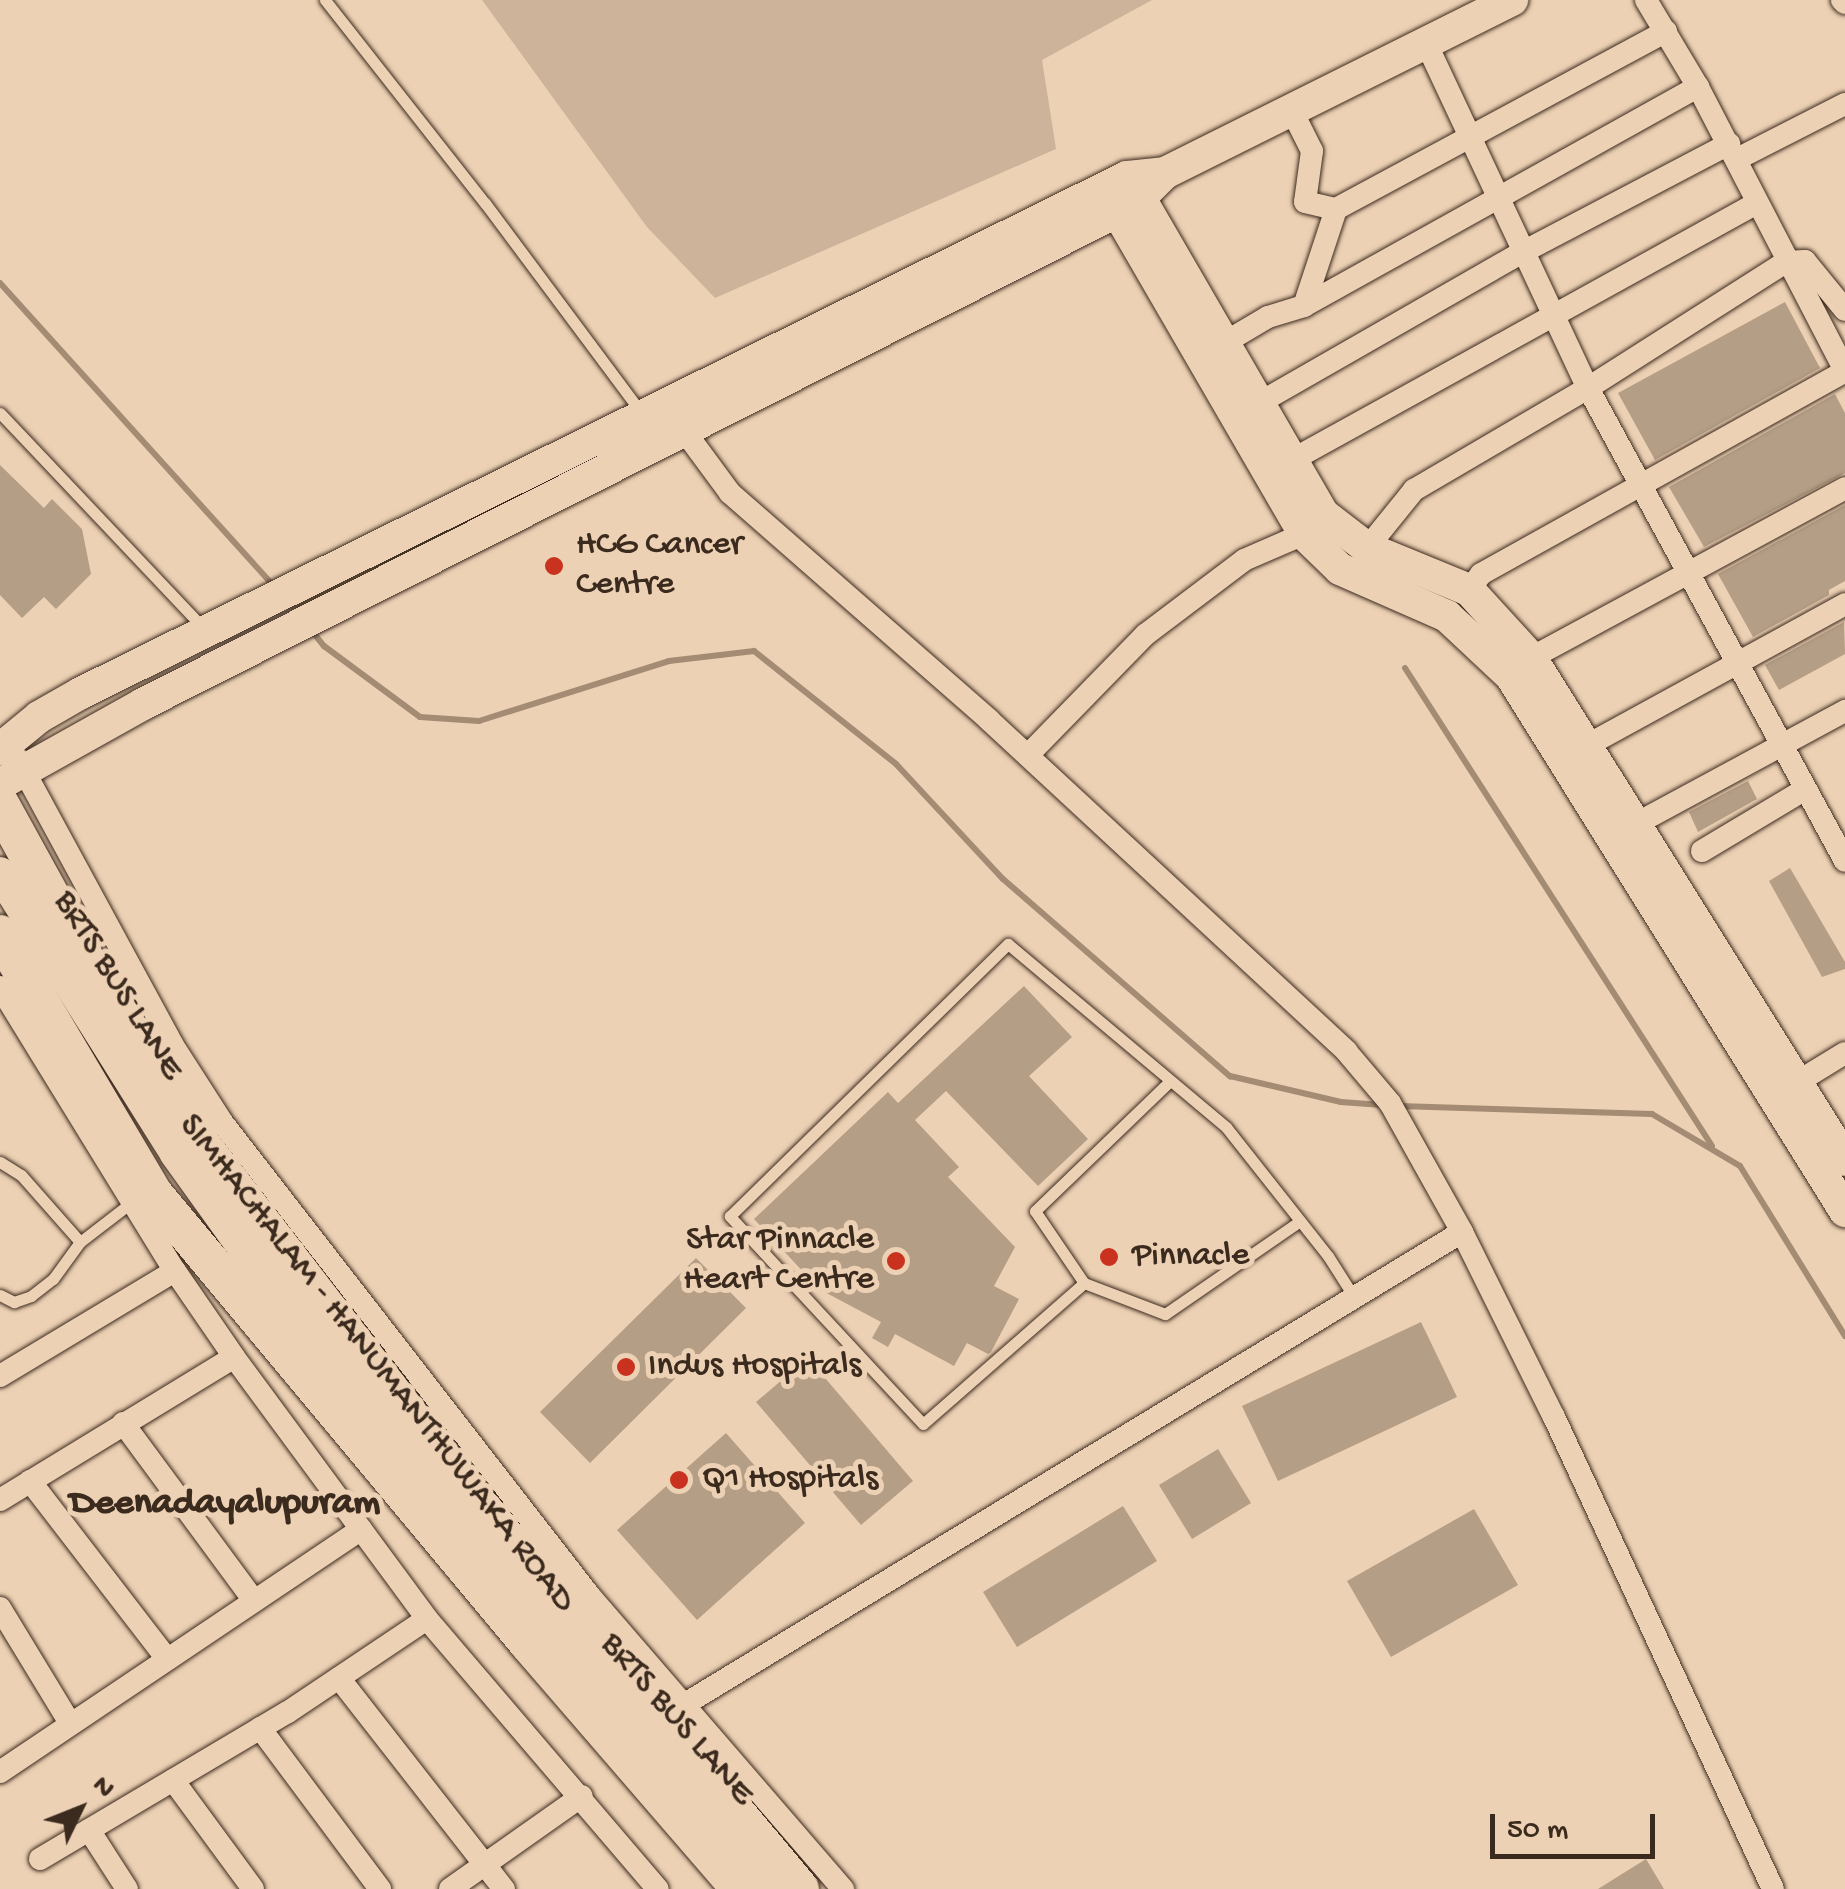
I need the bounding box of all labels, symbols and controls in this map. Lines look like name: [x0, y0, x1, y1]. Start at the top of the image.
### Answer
place label: HCG Cancer Centre: [576, 525, 743, 607]
marker: HCG Cancer Centre: [541, 553, 567, 579]
street label: BRTS BUS LANE: [42, 884, 192, 1088]
street label: SIMHACHALAM - HANUMANTHUWAKA ROAD: [168, 1106, 584, 1622]
place label: Star Pinnacle Heart Centre: [683, 1220, 874, 1302]
place label: Pinnacle: [1132, 1236, 1249, 1278]
marker: Pinnacle: [1096, 1244, 1122, 1270]
marker: Star Pinnacle Heart Centre: [883, 1248, 909, 1274]
place label: Indus Hospitals: [648, 1346, 861, 1388]
marker: Indus Hospitals: [613, 1354, 639, 1380]
place label: Q1 Hospitals: [702, 1459, 878, 1501]
marker: Q1 Hospitals: [666, 1467, 692, 1493]
district label: Deenadayalupuram: [70, 1482, 380, 1528]
street label: BRTS BUS LANE: [590, 1625, 762, 1815]
north arrow: [30, 1759, 130, 1859]
text: N: [84, 1770, 121, 1806]
scale bar: [1495, 1794, 1660, 1856]
text: 50 m: [1507, 1814, 1568, 1849]

